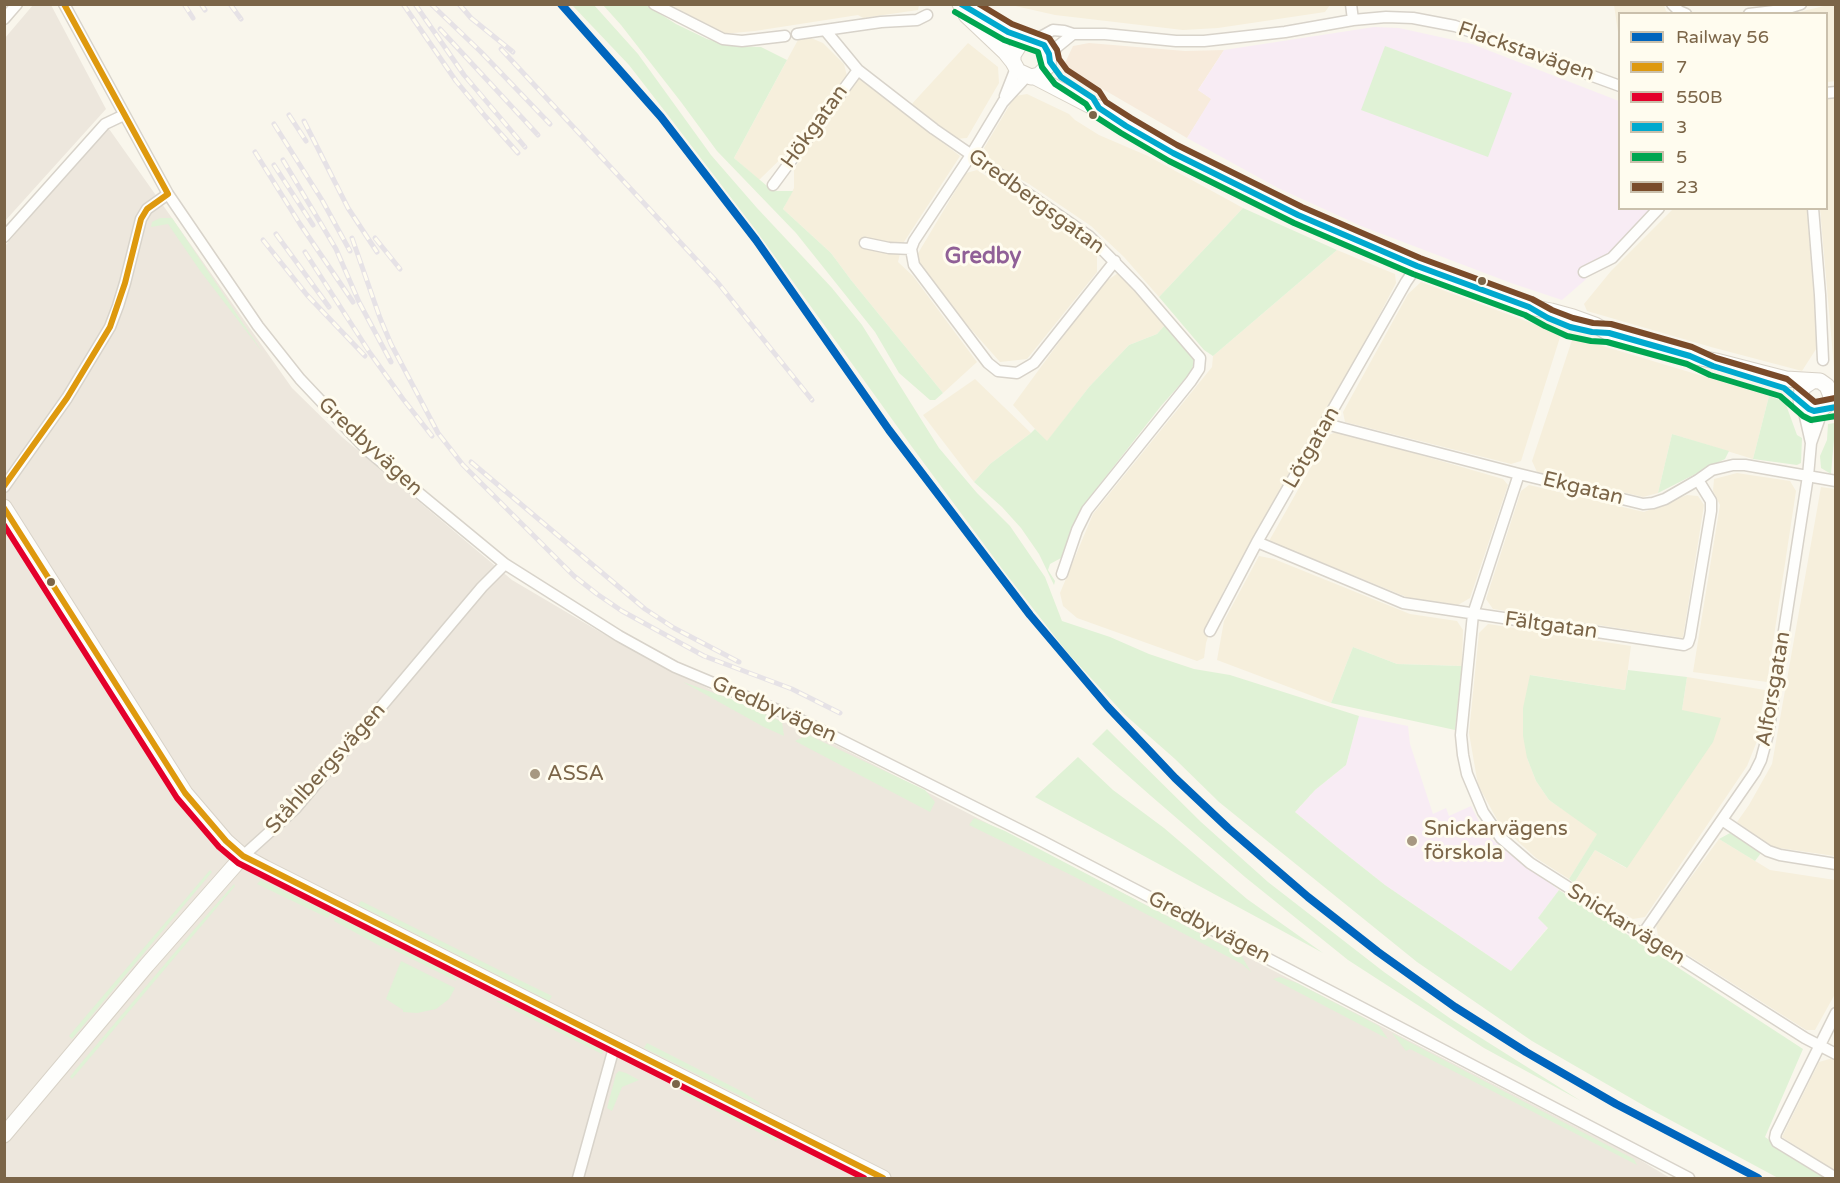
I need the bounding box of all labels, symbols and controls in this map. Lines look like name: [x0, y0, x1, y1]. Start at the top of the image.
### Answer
legend: [1618, 12, 1828, 210]
street label: Flackstavägen: [1455, 17, 1597, 87]
text: Railway 56: [1676, 26, 1769, 48]
text: 7: [1676, 56, 1687, 78]
street label: Hökgatan: [776, 80, 854, 174]
text: 550B: [1676, 86, 1722, 108]
unlabelled marker: [1087, 109, 1099, 121]
text: 3: [1676, 116, 1687, 138]
street label: Gredbergsgatan: [963, 144, 1109, 260]
text: 5: [1676, 146, 1687, 168]
text: 23: [1676, 176, 1699, 198]
district label: Gredby: [945, 244, 1021, 270]
unlabelled marker: [1476, 275, 1488, 287]
street label: Gredbyvägen: [312, 392, 428, 502]
street label: Lötgatan: [1279, 403, 1345, 493]
street label: Ekgatan: [1540, 467, 1626, 511]
unlabelled marker: [45, 576, 57, 588]
street label: Fältgatan: [1503, 607, 1599, 645]
street label: Alforsgatan: [1751, 629, 1797, 749]
street label: Gredbyvägen: [708, 671, 840, 749]
street label: Ståhlbergsvägen: [261, 698, 391, 840]
place label: ASSA: [547, 761, 604, 787]
marker: ASSA: [528, 767, 542, 781]
place label: Snickarvägens förskola: [1424, 816, 1568, 866]
marker: Snickarvägens förskola: [1405, 834, 1419, 848]
street label: Snickarvägen: [1563, 879, 1689, 971]
street label: Gredbyvägen: [1144, 886, 1274, 970]
unlabelled marker: [670, 1078, 682, 1090]

